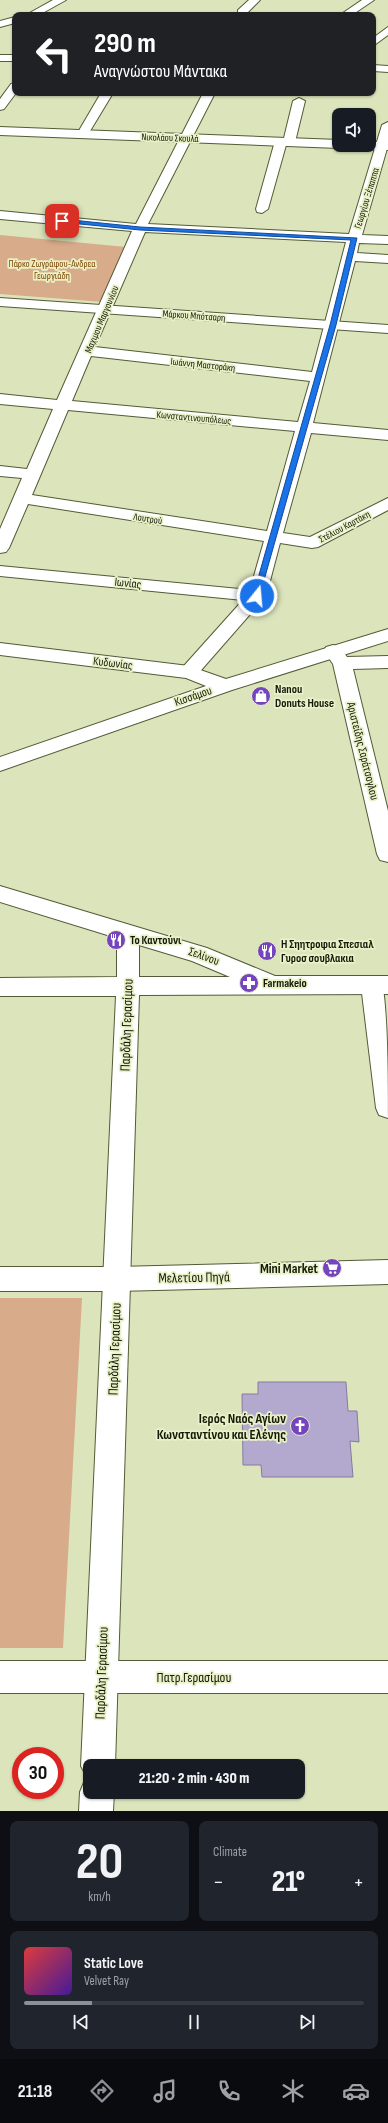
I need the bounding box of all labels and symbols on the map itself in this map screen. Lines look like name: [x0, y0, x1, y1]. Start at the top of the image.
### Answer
street label: Νικολάου Σκουλά: [141, 131, 200, 145]
street label: Γεωργίου Ξέπαππα: [352, 166, 382, 230]
pin: [45, 204, 79, 238]
park label: Πάρκο Ζωγράφου-Ανδρεα Γεωργιάδη: [9, 258, 96, 282]
street label: Μαχιμου Mαργουνίου: [82, 284, 121, 355]
street label: Μάρκου Μπότσαρη: [162, 308, 226, 324]
street label: Ιωάννη Μαστοράκη: [170, 356, 236, 374]
street label: Κωνσταντινουπόλεως: [156, 409, 232, 427]
street label: Στέλιου Καρτάκη: [317, 508, 372, 545]
street label: Λουτρού: [132, 511, 163, 527]
street label: Ιωνίας: [114, 575, 142, 592]
position arrow: [236, 575, 278, 617]
street label: Κυδωνίας: [92, 654, 134, 673]
place label: Nanou Donuts House: [275, 682, 334, 711]
street label: Κισσάμου: [172, 683, 214, 710]
shop icon: Nanou Donuts House: [250, 685, 272, 707]
street label: Αριστείδης Σαράτσογλου: [343, 700, 382, 802]
restaurant icon: Το Καντούνι: [105, 929, 127, 951]
place label: Το Καντούνι: [130, 933, 182, 948]
place label: Η Σηητροφια Σπεσιαλ Γυροσ σουβλακια: [281, 937, 374, 966]
restaurant icon: Η Σηητροφια Σπεσιαλ Γυροσ σουβλακια: [256, 940, 278, 962]
street label: Σελίνου: [186, 944, 221, 969]
pharmacy icon: Farmakeio: [238, 972, 260, 994]
place label: Farmakeio: [263, 976, 307, 991]
street label: Παρδάλη Γερασίμου: [116, 978, 137, 1072]
supermarket icon: Mini Market: [321, 1257, 343, 1279]
place label: Mini Market: [260, 1260, 318, 1277]
street label: Μελετίου Πηγά: [158, 1268, 230, 1287]
street label: Παρδάλη Γερασίμου: [104, 1302, 125, 1396]
place label: Ιερός Ναός Αγίων Κωνσταντίνου και Ελένης: [157, 1410, 286, 1443]
church icon: Ιερός Ναός Αγίων Κωνσταντίνου και Ελένης: [289, 1415, 311, 1437]
street label: Παρδάλη Γερασίμου: [91, 1626, 112, 1720]
street label: Πατρ.Γερασίμου: [157, 1669, 231, 1686]
speed limit sign: 30: [12, 1747, 64, 1799]

